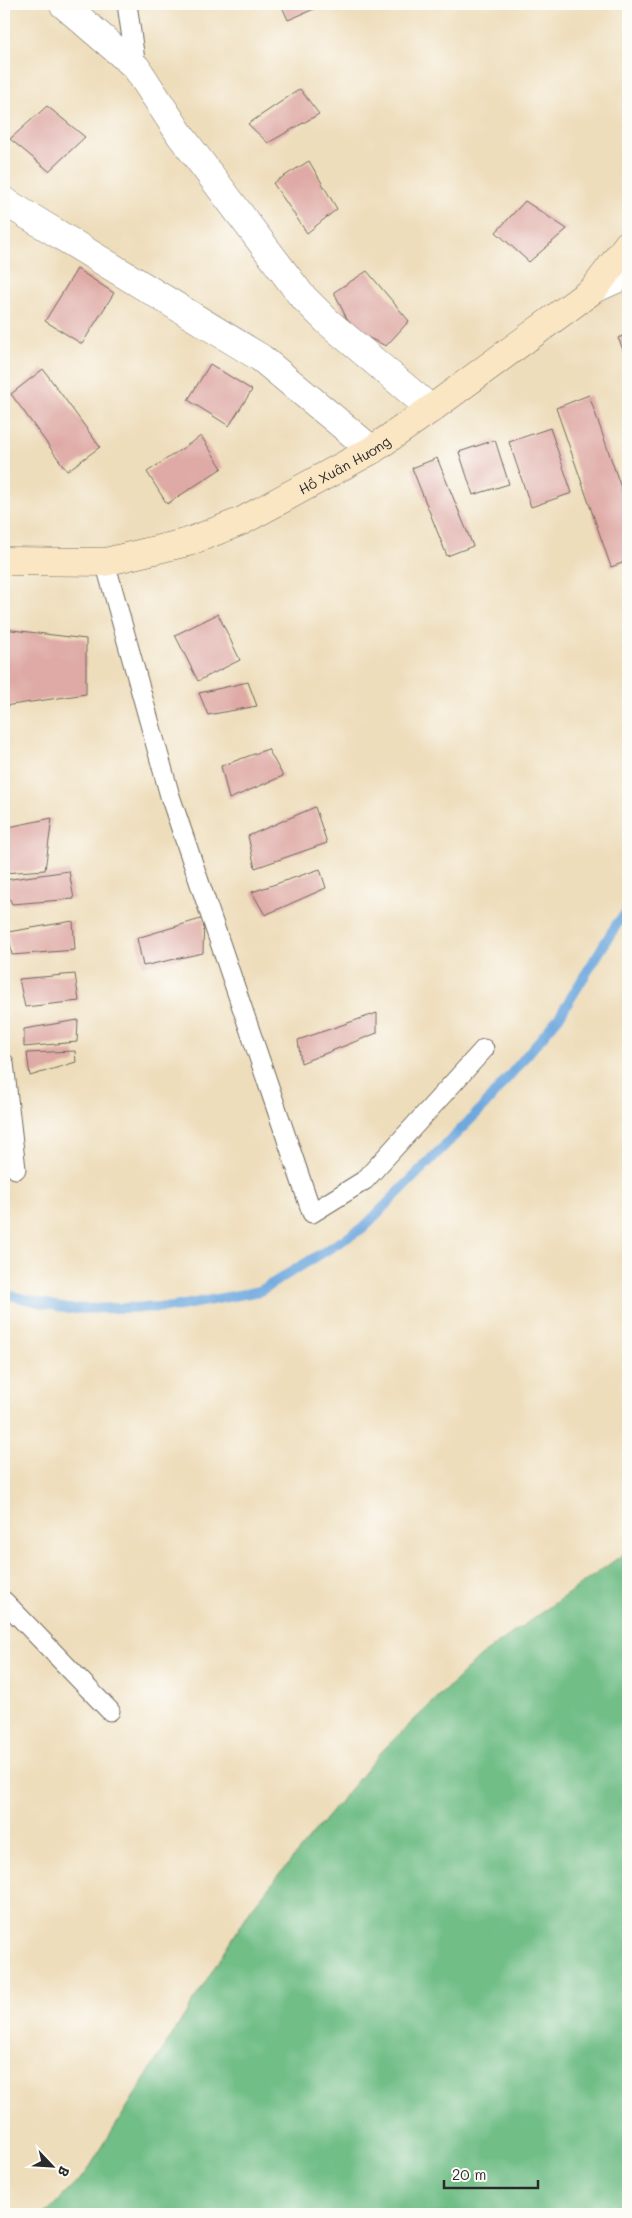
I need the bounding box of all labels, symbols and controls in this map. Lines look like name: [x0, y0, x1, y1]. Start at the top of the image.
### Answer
street label: Hồ Xuân Hương: [295, 431, 394, 498]
north arrow: [28, 2140, 78, 2190]
scale bar: [444, 2158, 538, 2190]
text: B: [54, 2163, 75, 2180]
text: 20 m: [452, 2164, 486, 2184]

